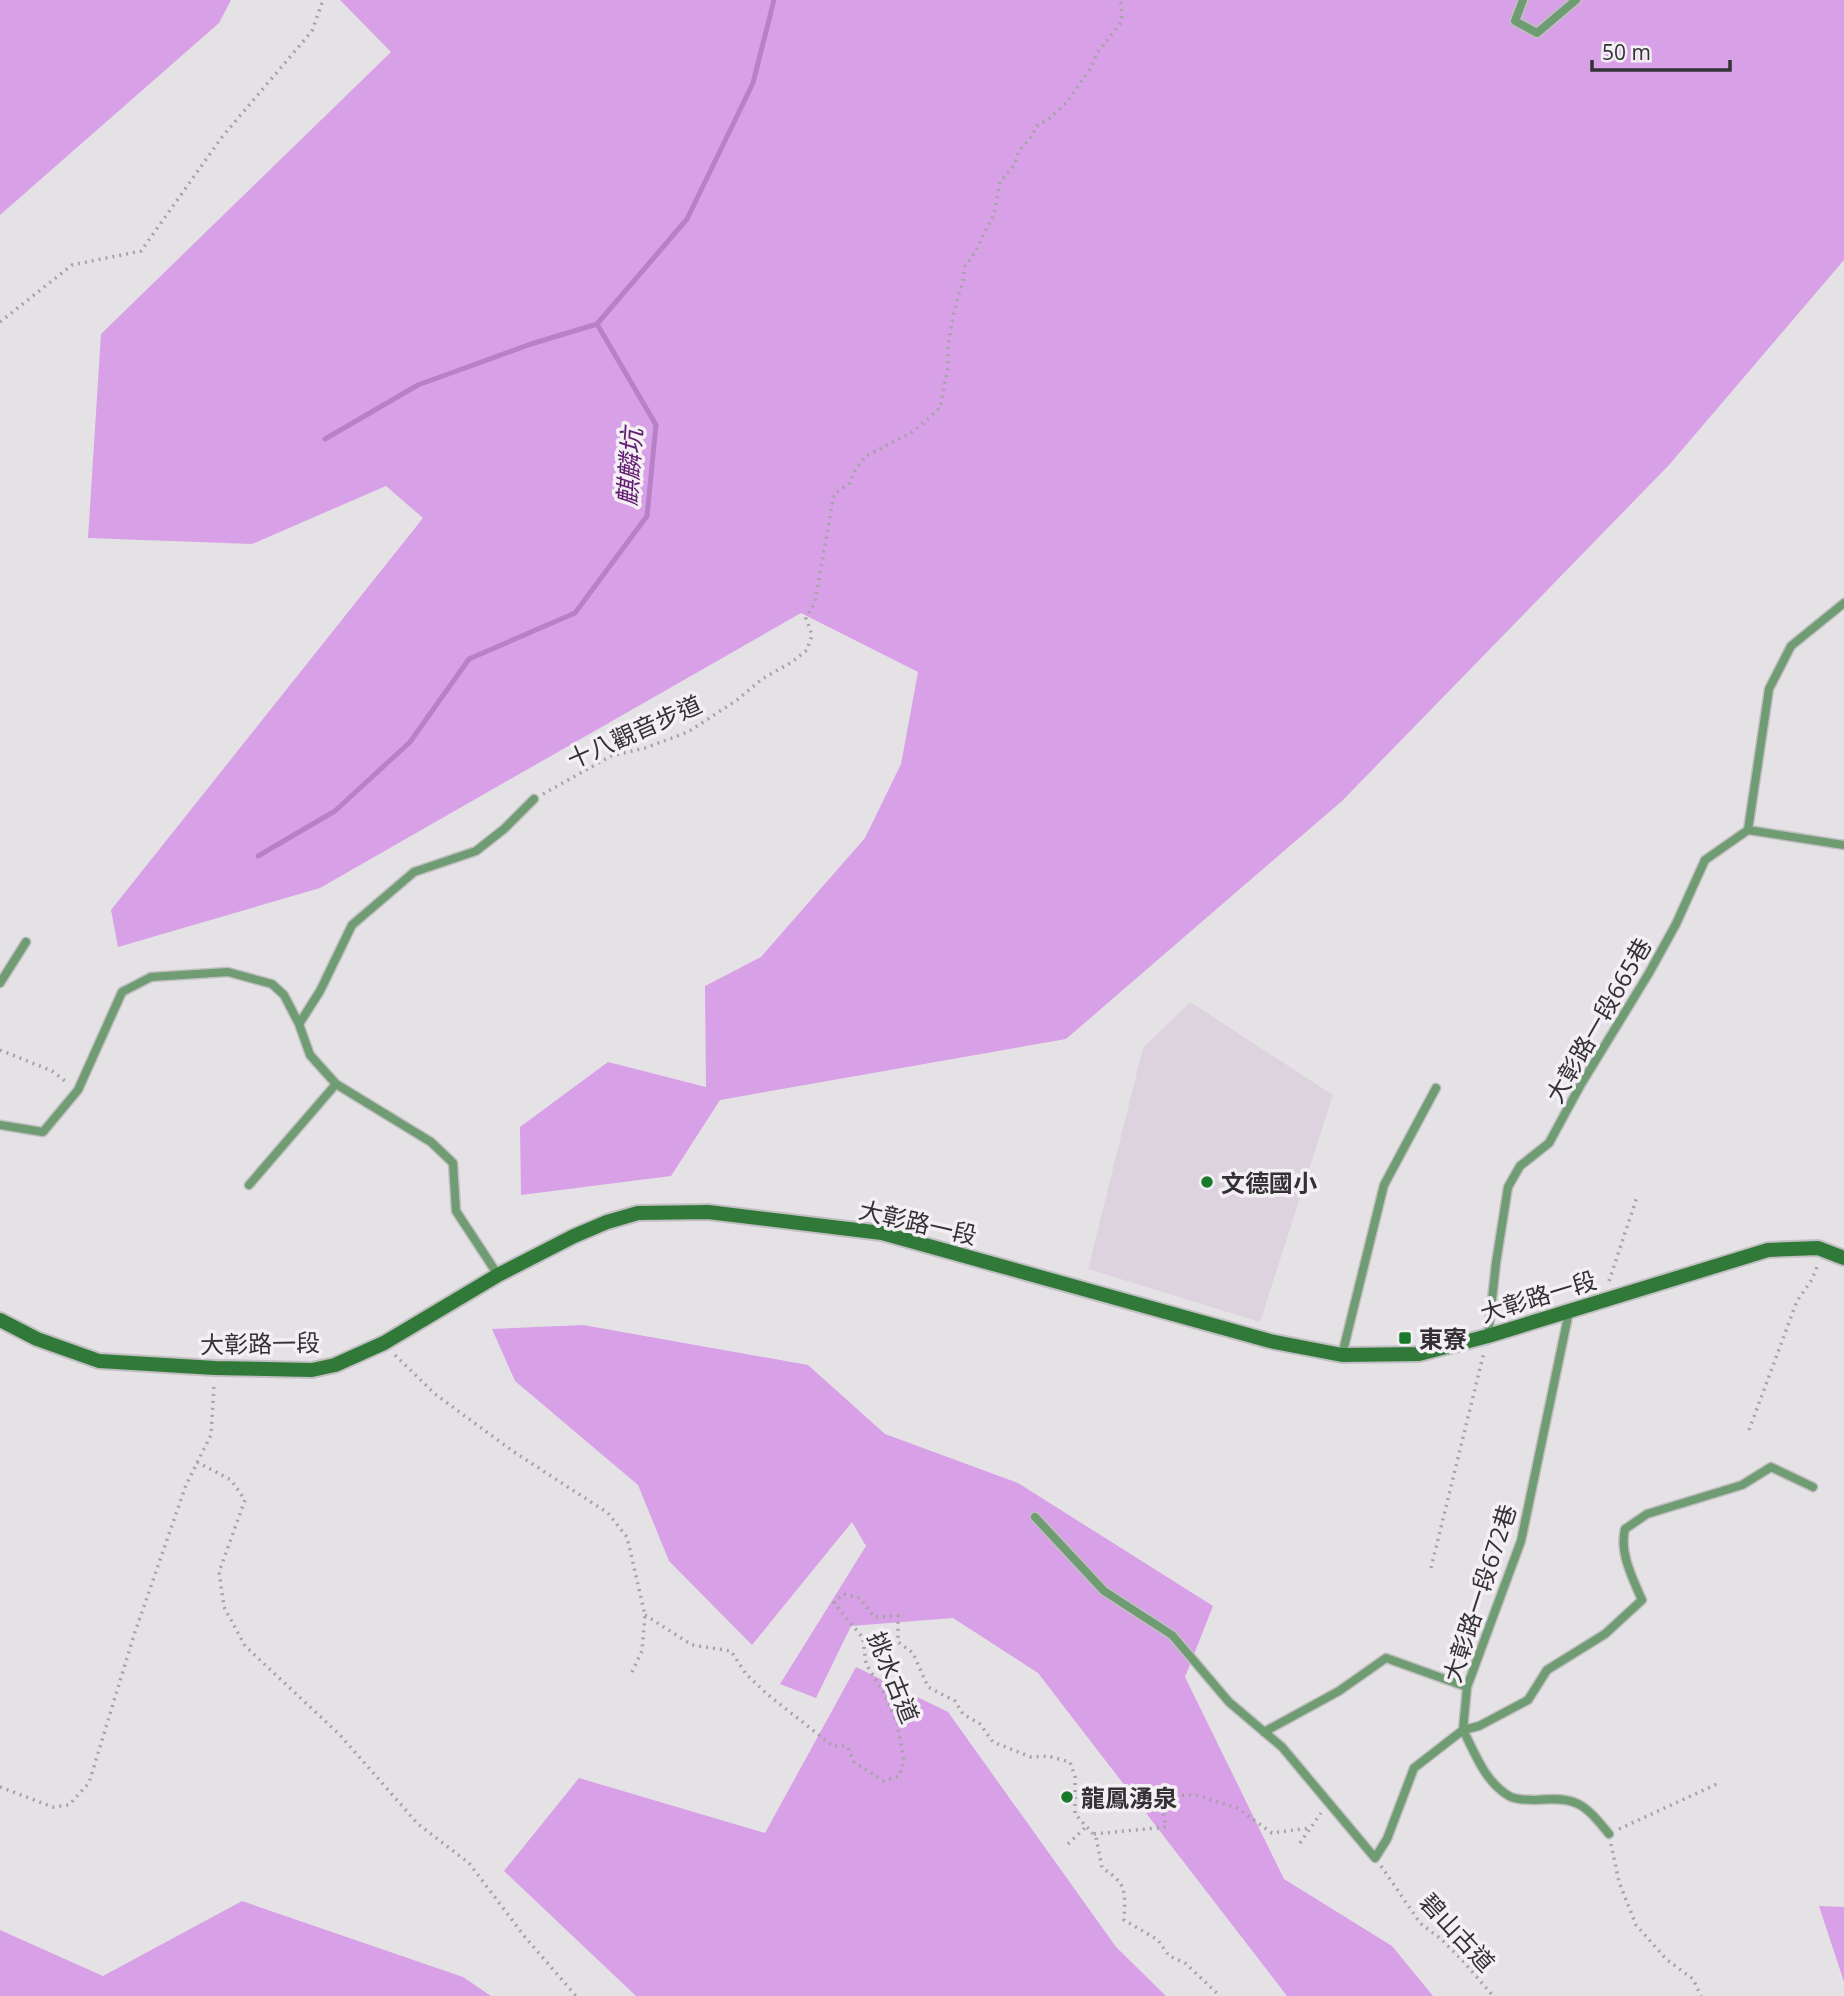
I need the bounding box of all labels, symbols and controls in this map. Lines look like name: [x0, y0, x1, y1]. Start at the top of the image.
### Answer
scale bar: [1592, 28, 1730, 72]
text: 50 m: [1602, 38, 1651, 66]
water label: 麒麟坑: [608, 423, 650, 507]
street label: 十八觀音步道: [562, 687, 706, 775]
street label: 大彰路一段665巷: [1537, 932, 1659, 1108]
place label: 文德國小: [1221, 1166, 1317, 1199]
marker: 文德國小: [1199, 1174, 1215, 1190]
street label: 大彰路一段: [856, 1192, 980, 1252]
street label: 大彰路一段: [1476, 1263, 1600, 1329]
place label: 東寮: [1419, 1322, 1467, 1355]
street label: 大彰路一段: [200, 1325, 320, 1361]
marker: 東寮: [1397, 1330, 1413, 1346]
street label: 大彰路一段672巷: [1435, 1500, 1523, 1686]
street label: 挑水古道: [861, 1626, 927, 1728]
place label: 龍鳳湧泉: [1081, 1781, 1177, 1814]
marker: 龍鳳湧泉: [1059, 1789, 1075, 1805]
street label: 碧山古道: [1413, 1886, 1503, 1978]

